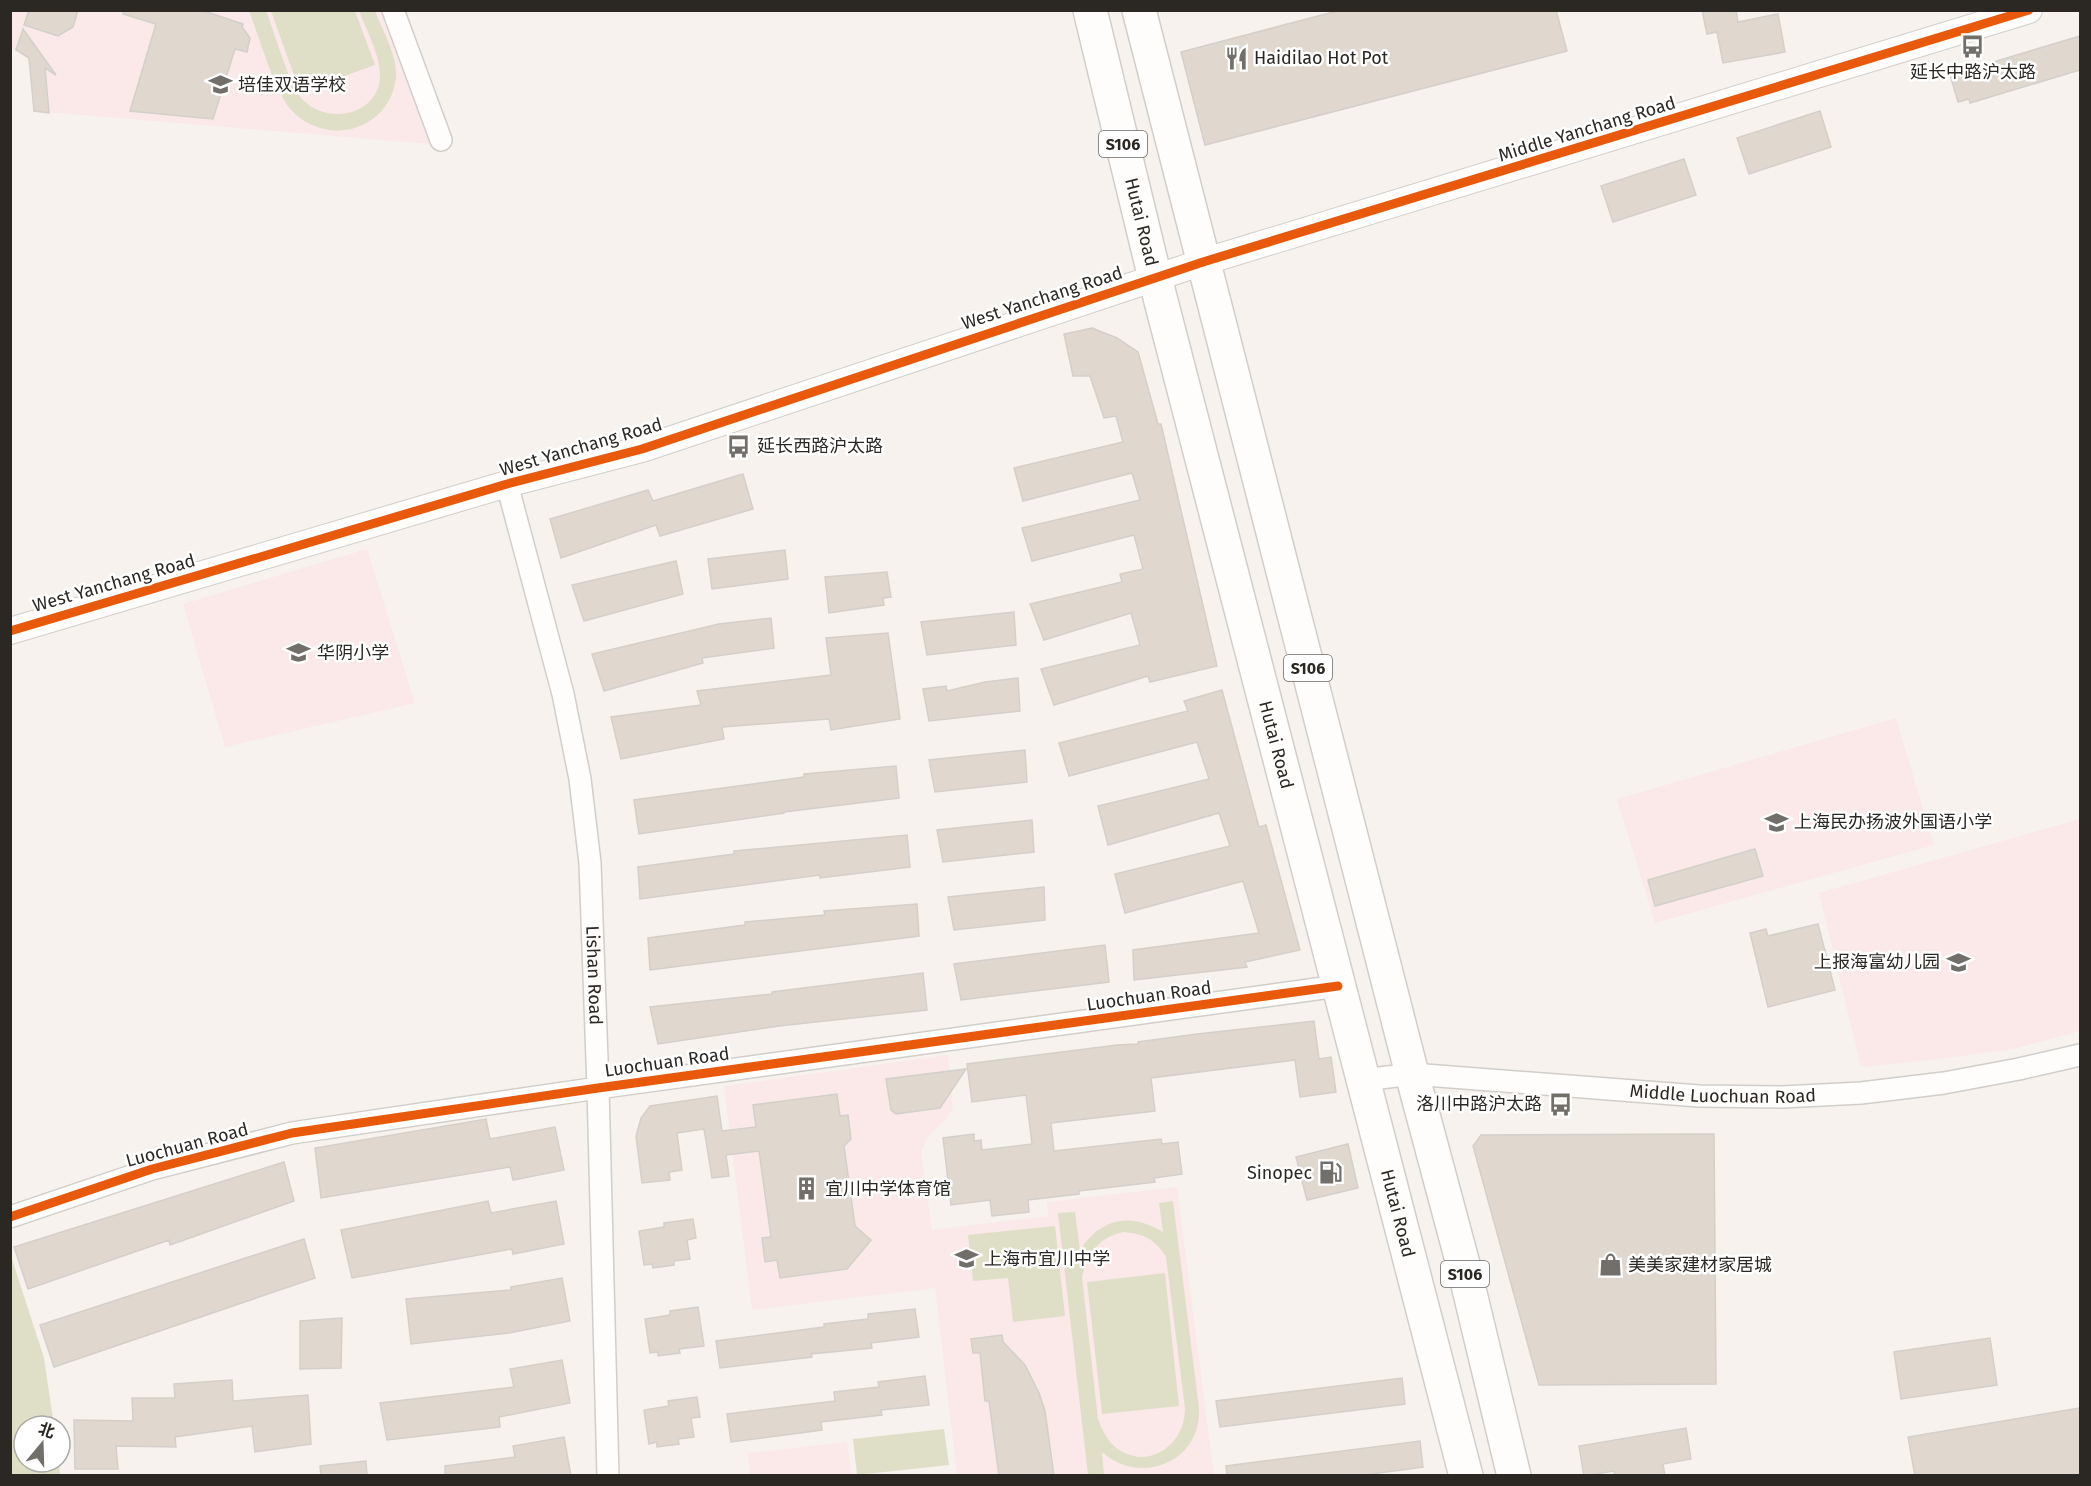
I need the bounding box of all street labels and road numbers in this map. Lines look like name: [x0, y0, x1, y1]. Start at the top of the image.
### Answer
street label: Middle Yanchang Road: [1496, 92, 1678, 166]
road number: S106: [1099, 131, 1147, 157]
street label: Hutai Road: [1120, 175, 1163, 268]
street label: West Yanchang Road: [959, 262, 1125, 334]
street label: West Yanchang Road: [497, 413, 665, 481]
street label: West Yanchang Road: [30, 549, 198, 617]
road number: S106: [1284, 655, 1332, 681]
street label: Hutai Road: [1254, 698, 1298, 791]
street label: Lishan Road: [581, 925, 607, 1026]
street label: Luochuan Road: [1085, 976, 1213, 1016]
street label: Luochuan Road: [603, 1042, 731, 1082]
street label: Middle Luochuan Road: [1629, 1080, 1817, 1108]
street label: Luochuan Road: [123, 1118, 251, 1172]
street label: Hutai Road: [1376, 1167, 1420, 1260]
road number: S106: [1441, 1261, 1489, 1287]

